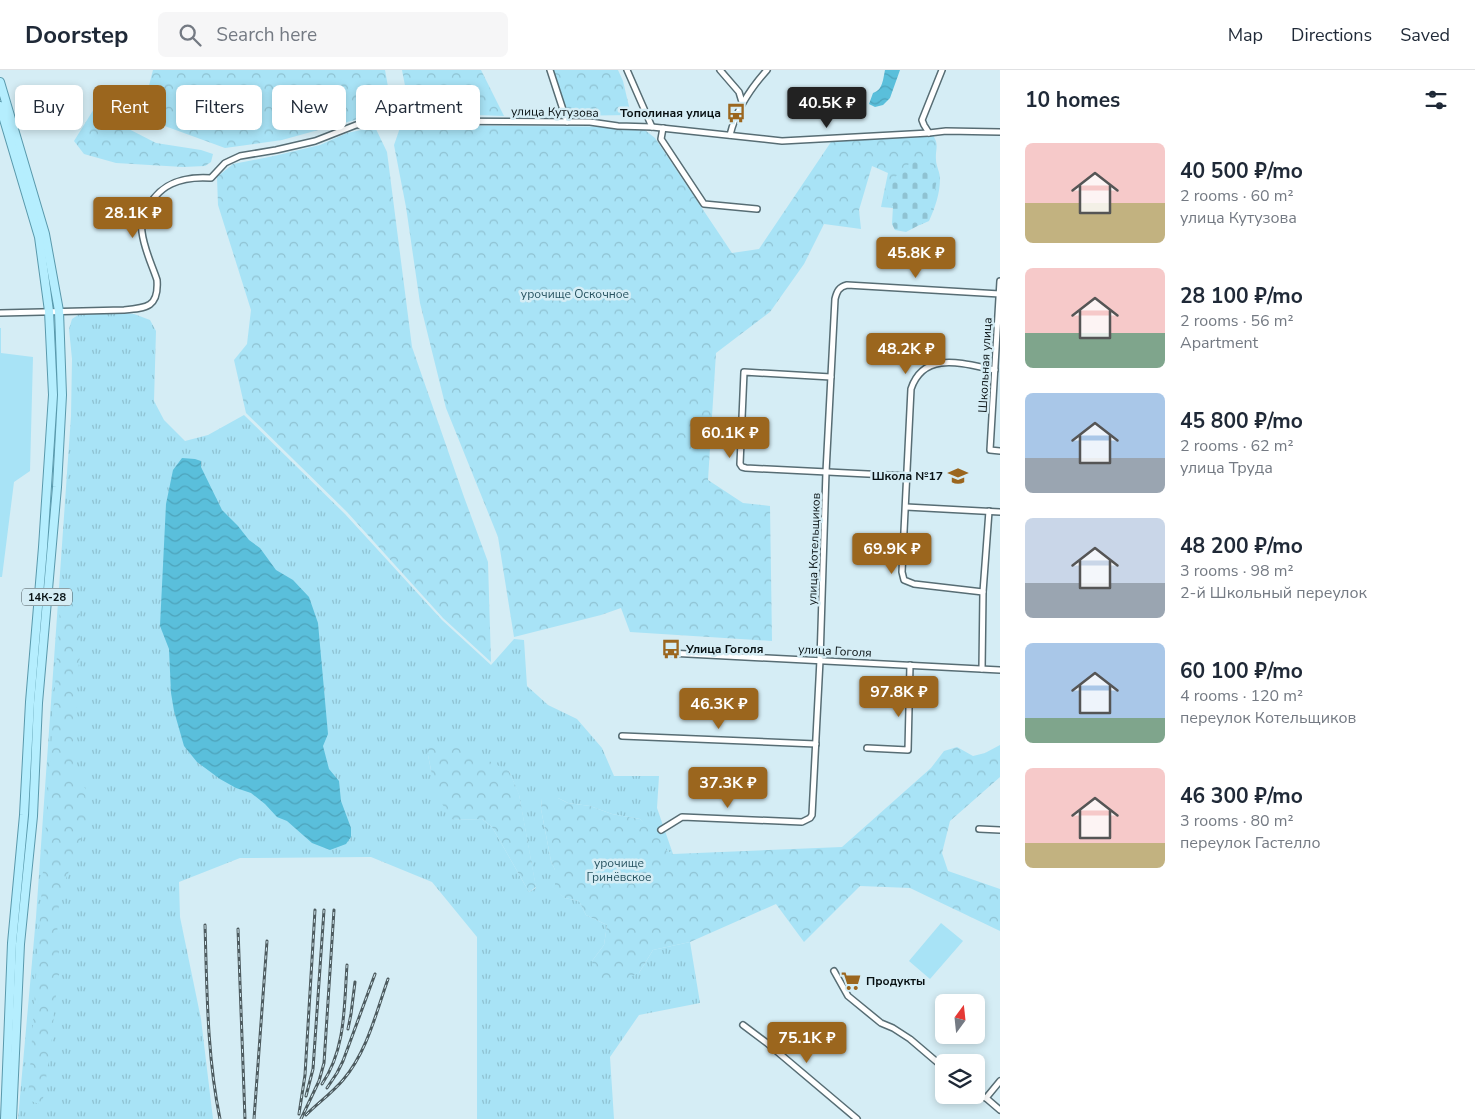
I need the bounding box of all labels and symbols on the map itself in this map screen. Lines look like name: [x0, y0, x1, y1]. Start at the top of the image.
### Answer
pin: 40.5K ₽: [781, 87, 873, 129]
bus stop icon: Тополиная улица: [725, 102, 747, 124]
street label: улица Кутузова: [511, 103, 599, 121]
place label: Тополиная улица: [620, 105, 721, 121]
pin: 28.1K ₽: [87, 196, 179, 239]
pin: 45.8K ₽: [870, 236, 962, 279]
park label: урочище Оскочное: [521, 286, 629, 302]
street label: Школьная улица: [975, 317, 995, 413]
pin: 48.2K ₽: [860, 332, 952, 375]
pin: 60.1K ₽: [684, 416, 776, 459]
school or university icon: Школа №17: [947, 465, 969, 487]
place label: Школа №17: [872, 468, 943, 484]
street label: улица Котельщиков: [804, 492, 824, 606]
pin: 69.9K ₽: [846, 532, 938, 575]
road number: 14К-28: [22, 588, 72, 606]
bus stop icon: Улица Гоголя: [660, 638, 682, 660]
place label: Улица Гоголя: [685, 641, 764, 657]
street label: улица Гоголя: [798, 641, 872, 661]
pin: 97.8K ₽: [853, 676, 945, 718]
pin: 46.3K ₽: [673, 688, 765, 730]
pin: 37.3K ₽: [682, 766, 774, 809]
park label: урочище Гринёвское: [586, 855, 652, 885]
supermarket icon: Продукты: [840, 970, 862, 992]
place label: Продукты: [866, 973, 925, 989]
north arrow: [935, 994, 985, 1044]
pin: 75.1K ₽: [761, 1022, 853, 1064]

